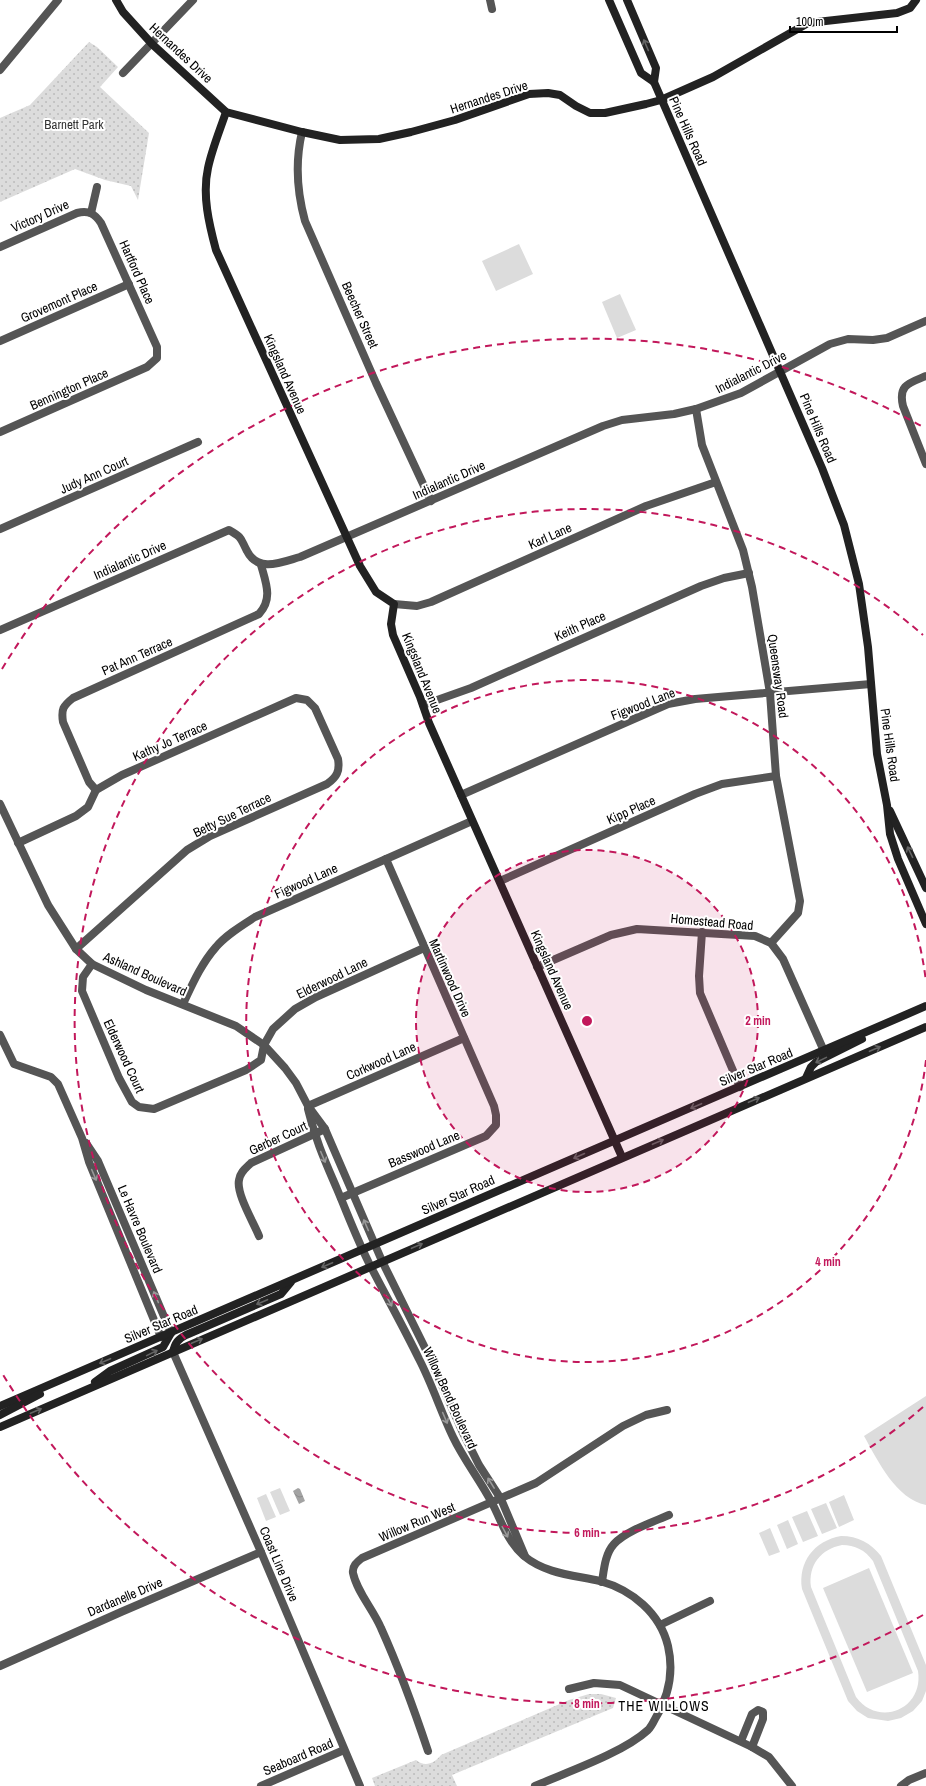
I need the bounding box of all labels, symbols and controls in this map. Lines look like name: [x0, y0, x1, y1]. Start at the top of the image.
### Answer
scale bar: [790, 8, 897, 34]
text: 100 m: [796, 14, 823, 30]
street label: Hernandes Drive: [146, 19, 216, 87]
one-way arrow: [642, 40, 650, 52]
street label: Hernandes Drive: [448, 76, 530, 118]
street label: Pine Hills Road: [665, 94, 711, 168]
park label: Barnett Park: [44, 116, 104, 133]
street label: Victory Drive: [8, 196, 72, 236]
street label: Hartford Place: [115, 237, 159, 307]
street label: Grovemont Place: [18, 277, 100, 327]
street label: Beecher Street: [338, 279, 382, 351]
street label: Kingsland Avenue: [260, 331, 310, 417]
street label: Indialantic Drive: [713, 347, 790, 397]
street label: Bennington Place: [27, 364, 111, 414]
street label: Pine Hills Road: [796, 391, 840, 465]
street label: Judy Ann Court: [57, 452, 131, 498]
street label: Indialantic Drive: [410, 456, 488, 504]
street label: Karl Lane: [526, 519, 574, 553]
street label: Indialantic Drive: [91, 536, 169, 584]
street label: Keith Place: [552, 607, 608, 645]
street label: Kingsland Avenue: [398, 630, 446, 716]
street label: Pat Ann Terrace: [99, 633, 175, 679]
street label: Queensway Road: [764, 633, 792, 719]
street label: Figwood Lane: [608, 684, 678, 724]
street label: Pine Hills Road: [876, 707, 904, 783]
street label: Kathy Jo Terrace: [130, 717, 210, 765]
street label: Betty Sue Terrace: [190, 789, 274, 841]
street label: Kipp Place: [604, 792, 658, 828]
one-way arrow: [906, 847, 913, 859]
street label: Figwood Lane: [272, 859, 340, 903]
street label: Homestead Road: [670, 910, 754, 934]
street label: Kingsland Avenue: [527, 927, 577, 1013]
street label: Martinwood Drive: [425, 936, 475, 1020]
street label: Ashland Boulevard: [100, 948, 189, 1000]
street label: Elderwood Lane: [294, 953, 370, 1003]
text: 2 min: [745, 1013, 771, 1029]
centre of rings: [580, 1014, 594, 1028]
street label: Elderwood Court: [100, 1016, 148, 1096]
street label: Corkwood Lane: [343, 1038, 419, 1084]
street label: Silver Star Road: [717, 1044, 795, 1090]
one-way arrow: [868, 1044, 880, 1052]
one-way arrow: [816, 1057, 828, 1064]
one-way arrow: [748, 1096, 760, 1104]
one-way arrow: [691, 1103, 703, 1110]
street label: Gerber Court: [246, 1117, 310, 1159]
street label: Basswood Lane: [386, 1126, 462, 1172]
one-way arrow: [652, 1137, 664, 1145]
one-way arrow: [320, 1150, 328, 1162]
one-way arrow: [573, 1153, 585, 1160]
one-way arrow: [91, 1168, 99, 1180]
street label: Silver Star Road: [419, 1171, 497, 1219]
street label: Le Havre Boulevard: [114, 1182, 166, 1276]
one-way arrow: [362, 1220, 370, 1232]
one-way arrow: [411, 1241, 423, 1249]
text: 4 min: [815, 1254, 841, 1270]
one-way arrow: [321, 1262, 333, 1269]
one-way arrow: [151, 1291, 159, 1303]
one-way arrow: [385, 1294, 393, 1306]
one-way arrow: [257, 1299, 269, 1306]
street label: Silver Star Road: [122, 1301, 200, 1347]
one-way arrow: [190, 1337, 202, 1345]
street label: Willow Bend Boulevard: [419, 1344, 481, 1452]
one-way arrow: [146, 1348, 158, 1356]
one-way arrow: [99, 1358, 111, 1365]
one-way arrow: [29, 1407, 41, 1414]
one-way arrow: [441, 1411, 449, 1423]
one-way arrow: [486, 1477, 494, 1489]
street label: Willow Run West: [376, 1498, 458, 1546]
street label: Coast Line Drive: [256, 1524, 302, 1604]
text: 6 min: [574, 1525, 600, 1541]
one-way arrow: [502, 1526, 510, 1538]
street label: Dardanelle Drive: [85, 1574, 165, 1620]
text: 8 min: [574, 1696, 600, 1712]
district label: THE WILLOWS: [618, 1697, 710, 1715]
street label: Seaboard Road: [260, 1735, 336, 1779]

